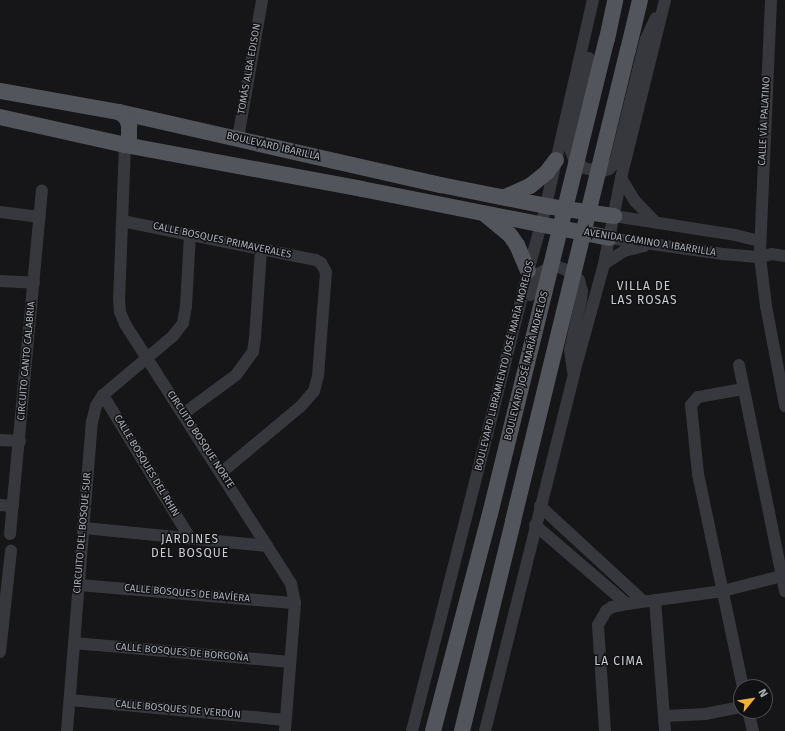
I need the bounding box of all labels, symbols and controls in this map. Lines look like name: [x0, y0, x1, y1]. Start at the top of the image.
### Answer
street label: TOMÁS ALBA EDISON: [236, 22, 264, 116]
street label: CALLE VÍA PALATINO: [757, 76, 773, 166]
street label: BOULEVARD IBARILLA: [225, 130, 321, 164]
street label: CALLE BOSQUES PRIMAVERALES: [152, 220, 292, 262]
street label: AVENIDA CAMINO A IBARRILLA: [583, 227, 717, 259]
street label: BOULEVARD LIBRAMIENTO JOSÉ MARÍA MORELOS: [473, 259, 537, 473]
district label: VILLA DE LAS ROSAS: [611, 280, 677, 308]
street label: BOULEVARD JOSÉ MARÍA MORELOS: [503, 290, 551, 442]
street label: CIRCUITO CANTO CALABRIA: [16, 301, 38, 421]
street label: CIRCUITO BOSQUE NORTE: [164, 389, 236, 491]
street label: CALLE BOSQUES DEL RHIN: [111, 413, 181, 519]
street label: CIRCUITO DEL BOSQUE SUR: [72, 472, 94, 594]
district label: JARDINES DEL BOSQUE: [151, 533, 229, 561]
street label: CALLE BOSQUES DE BAVÍERA: [124, 583, 250, 605]
street label: CALLE BOSQUES DE BORGOÑA: [115, 641, 249, 665]
district label: LA CIMA: [594, 655, 644, 669]
north arrow: [733, 679, 773, 719]
text: N: [756, 687, 770, 700]
street label: CALLE BOSQUES DE VERDÚN: [115, 699, 241, 721]

